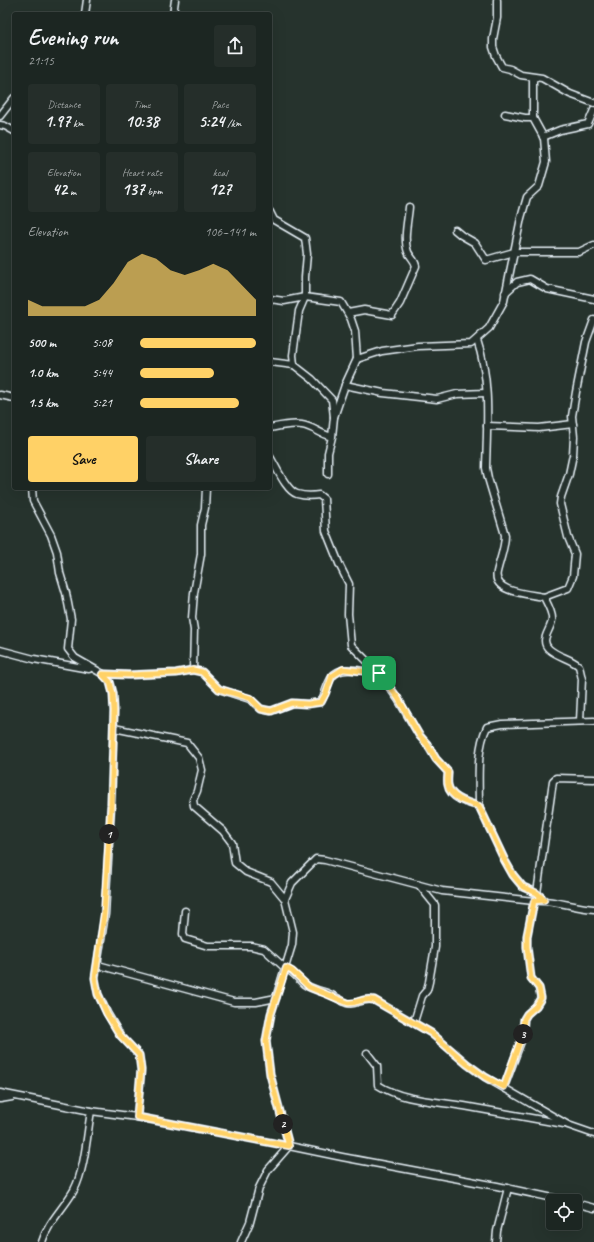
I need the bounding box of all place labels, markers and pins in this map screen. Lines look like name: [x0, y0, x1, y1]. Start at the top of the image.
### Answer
pin: [362, 656, 396, 690]
pin: 1: [99, 824, 119, 844]
pin: 3: [513, 1024, 533, 1044]
pin: 2: [273, 1114, 293, 1134]

